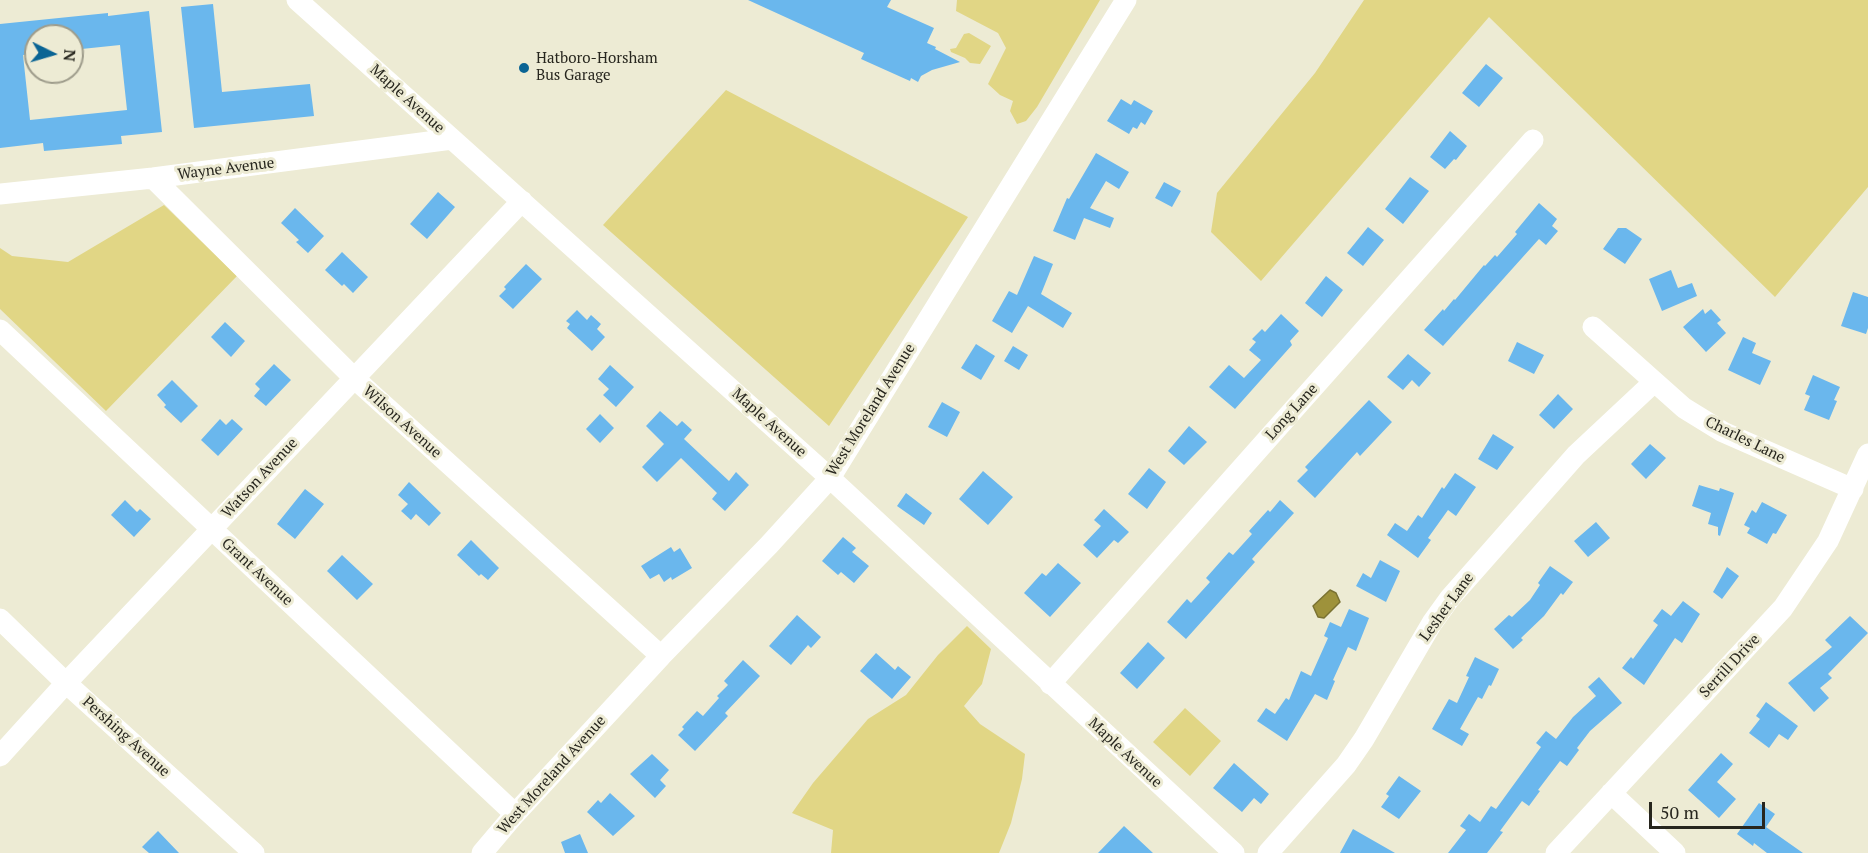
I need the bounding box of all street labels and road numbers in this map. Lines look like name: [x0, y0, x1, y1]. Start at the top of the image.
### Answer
street label: Maple Avenue: [366, 61, 448, 137]
street label: Wayne Avenue: [177, 154, 275, 184]
street label: West Moreland Avenue: [823, 340, 919, 480]
street label: Long Lane: [1262, 380, 1322, 444]
street label: Wilson Avenue: [359, 382, 445, 462]
street label: Maple Avenue: [728, 385, 810, 461]
street label: Charles Lane: [1702, 413, 1788, 467]
street label: Watson Avenue: [218, 434, 302, 522]
street label: Grant Avenue: [218, 534, 296, 610]
street label: Lesher Lane: [1416, 569, 1478, 645]
street label: Serrill Drive: [1696, 631, 1764, 701]
street label: Pershing Avenue: [79, 693, 173, 781]
street label: West Moreland Avenue: [494, 712, 610, 838]
street label: Maple Avenue: [1085, 714, 1165, 792]

